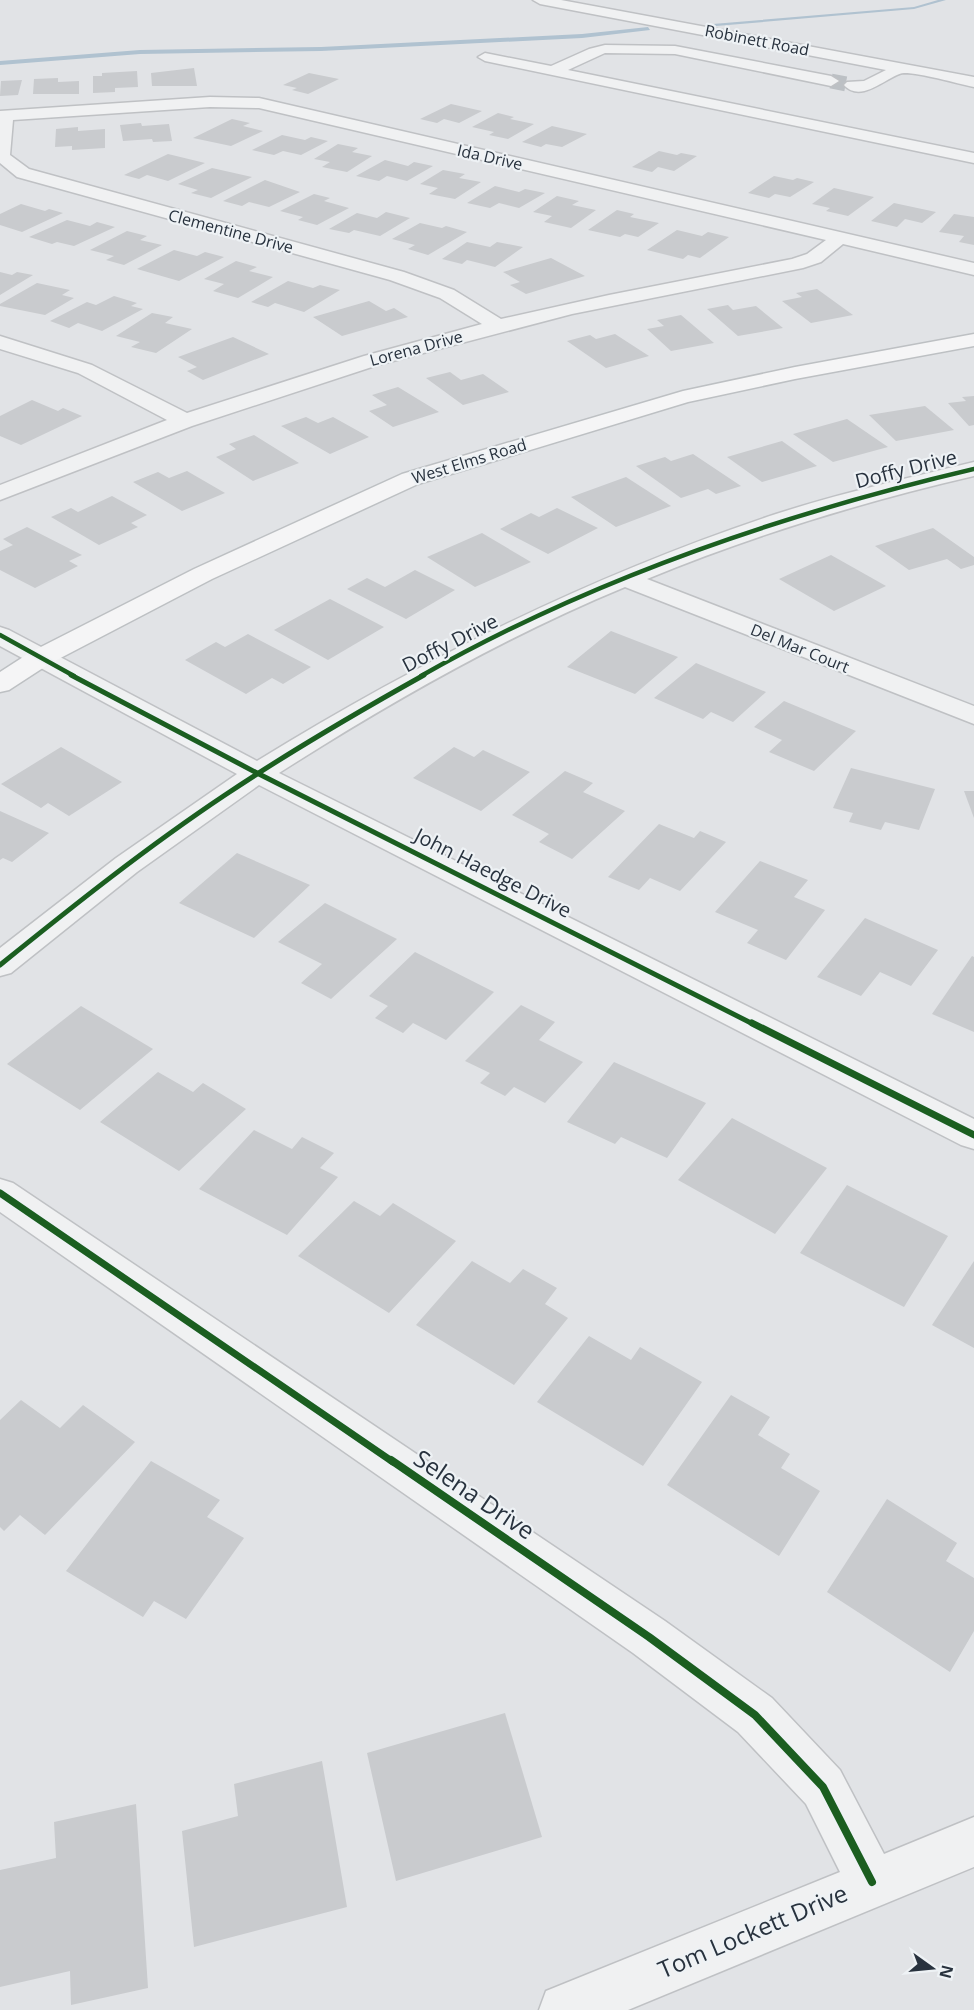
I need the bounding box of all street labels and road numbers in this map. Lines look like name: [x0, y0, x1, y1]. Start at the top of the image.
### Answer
street label: Robinett Road: [703, 19, 811, 61]
street label: Ida Drive: [455, 139, 525, 175]
street label: Clementine Drive: [166, 204, 296, 258]
street label: Lorena Drive: [367, 325, 465, 371]
street label: West Elms Road: [409, 433, 529, 489]
street label: Doffy Drive: [852, 443, 960, 494]
street label: Doffy Drive: [397, 607, 502, 678]
street label: Del Mar Court: [747, 618, 853, 678]
street label: John Haedge Drive: [408, 820, 576, 924]
street label: Selena Drive: [408, 1441, 542, 1546]
street label: Tom Lockett Drive: [653, 1876, 852, 1985]

